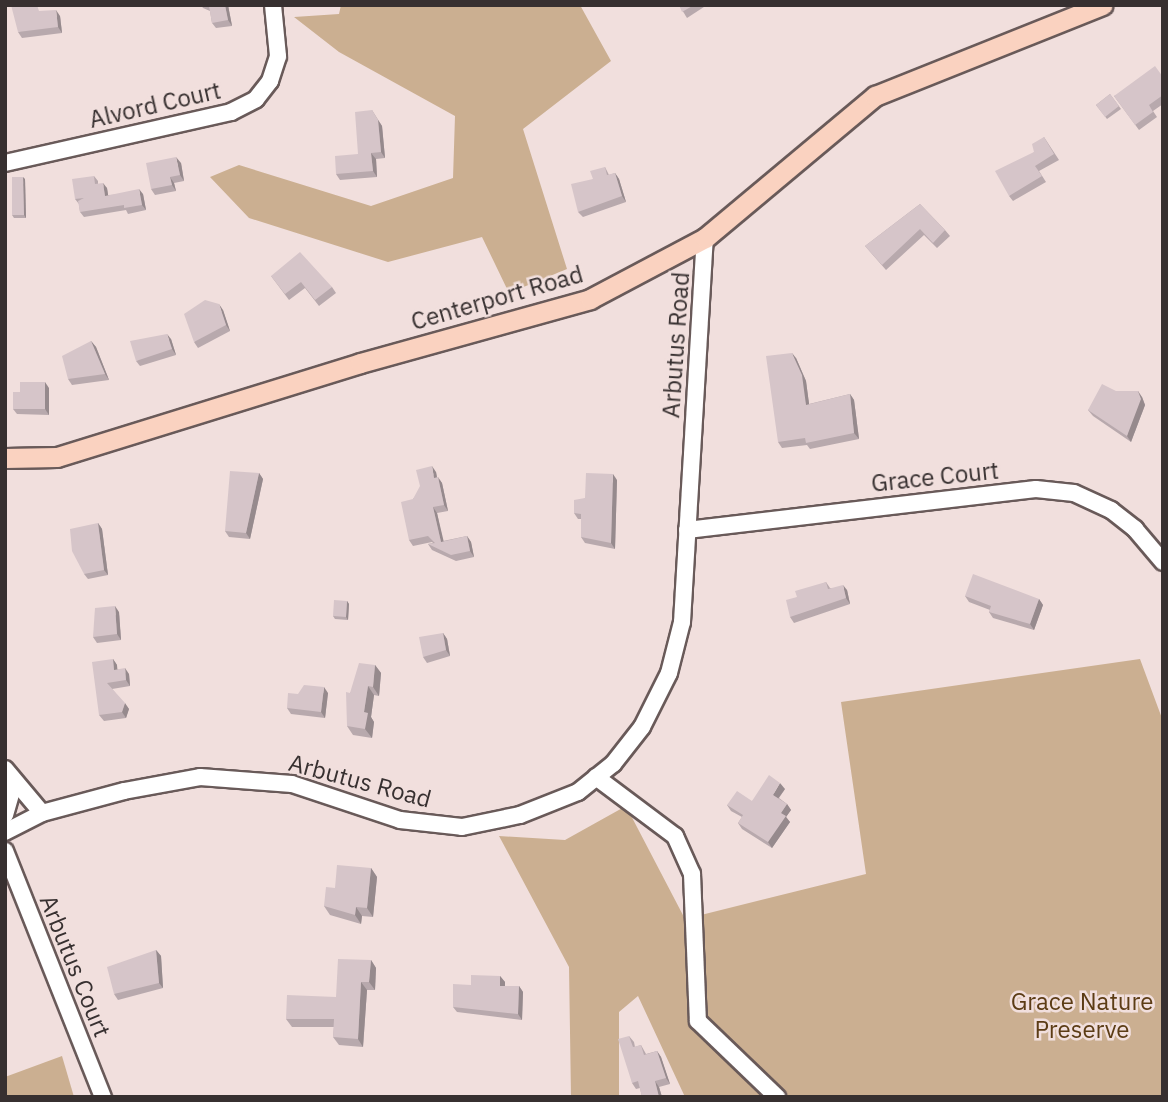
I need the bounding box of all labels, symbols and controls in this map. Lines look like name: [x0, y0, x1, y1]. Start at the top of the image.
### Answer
street label: Alvord Court: [86, 76, 224, 134]
street label: Centerport Road: [408, 260, 586, 336]
street label: Arbutus Road: [657, 271, 695, 419]
street label: Grace Court: [870, 456, 1000, 498]
street label: Arbutus Road: [286, 748, 434, 814]
street label: Arbutus Court: [33, 891, 117, 1041]
park label: Grace Nature Preserve: [1011, 988, 1153, 1044]

